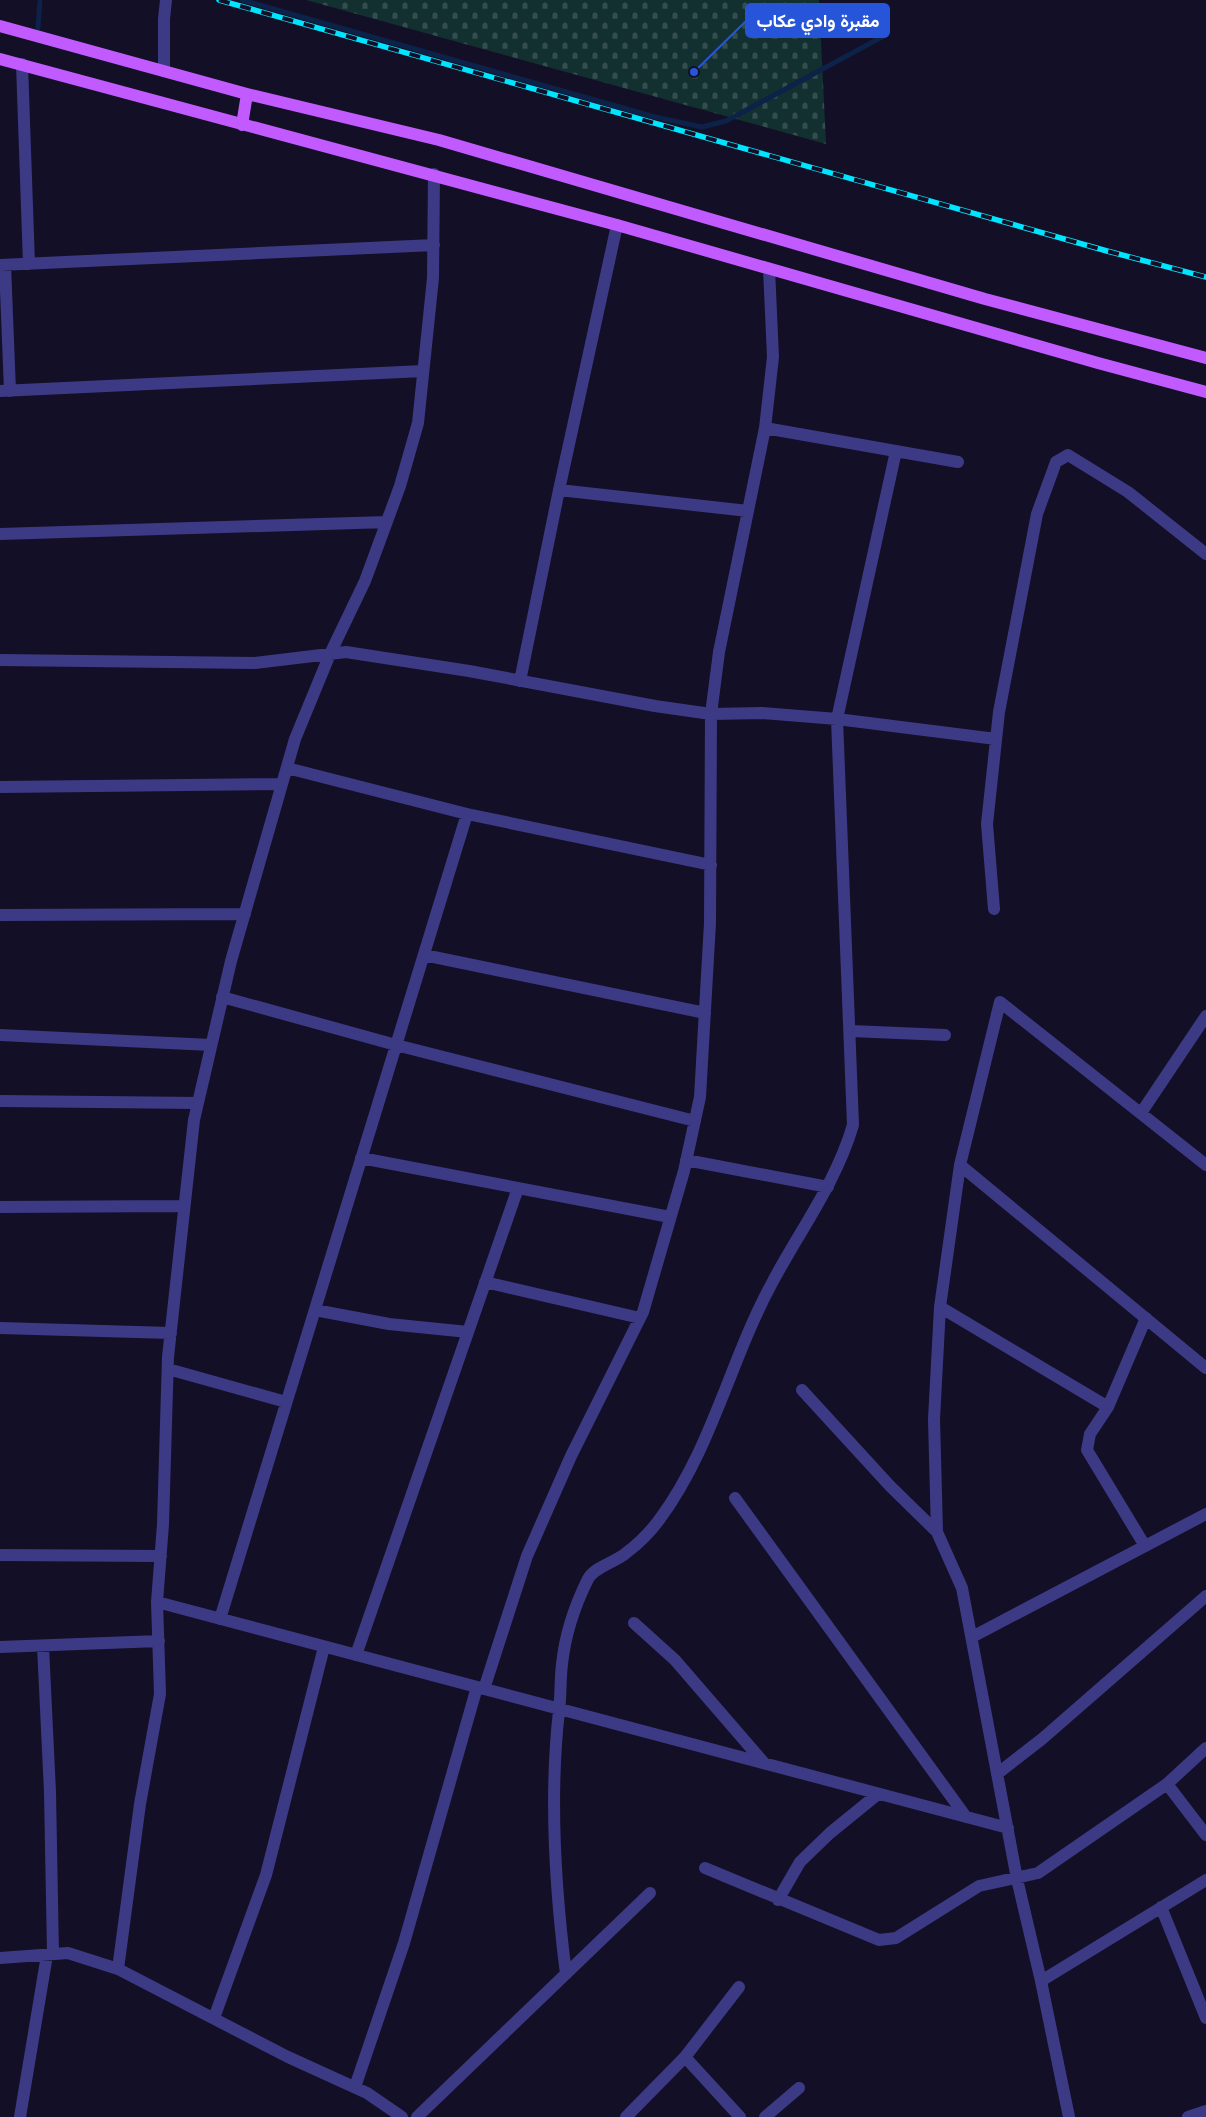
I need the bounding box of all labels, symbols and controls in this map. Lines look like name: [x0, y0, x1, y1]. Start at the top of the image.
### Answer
callout: مقبرة وادي عكاب: [746, 4, 889, 37]
text: مقبرة وادي عكاب: [756, 9, 880, 36]

